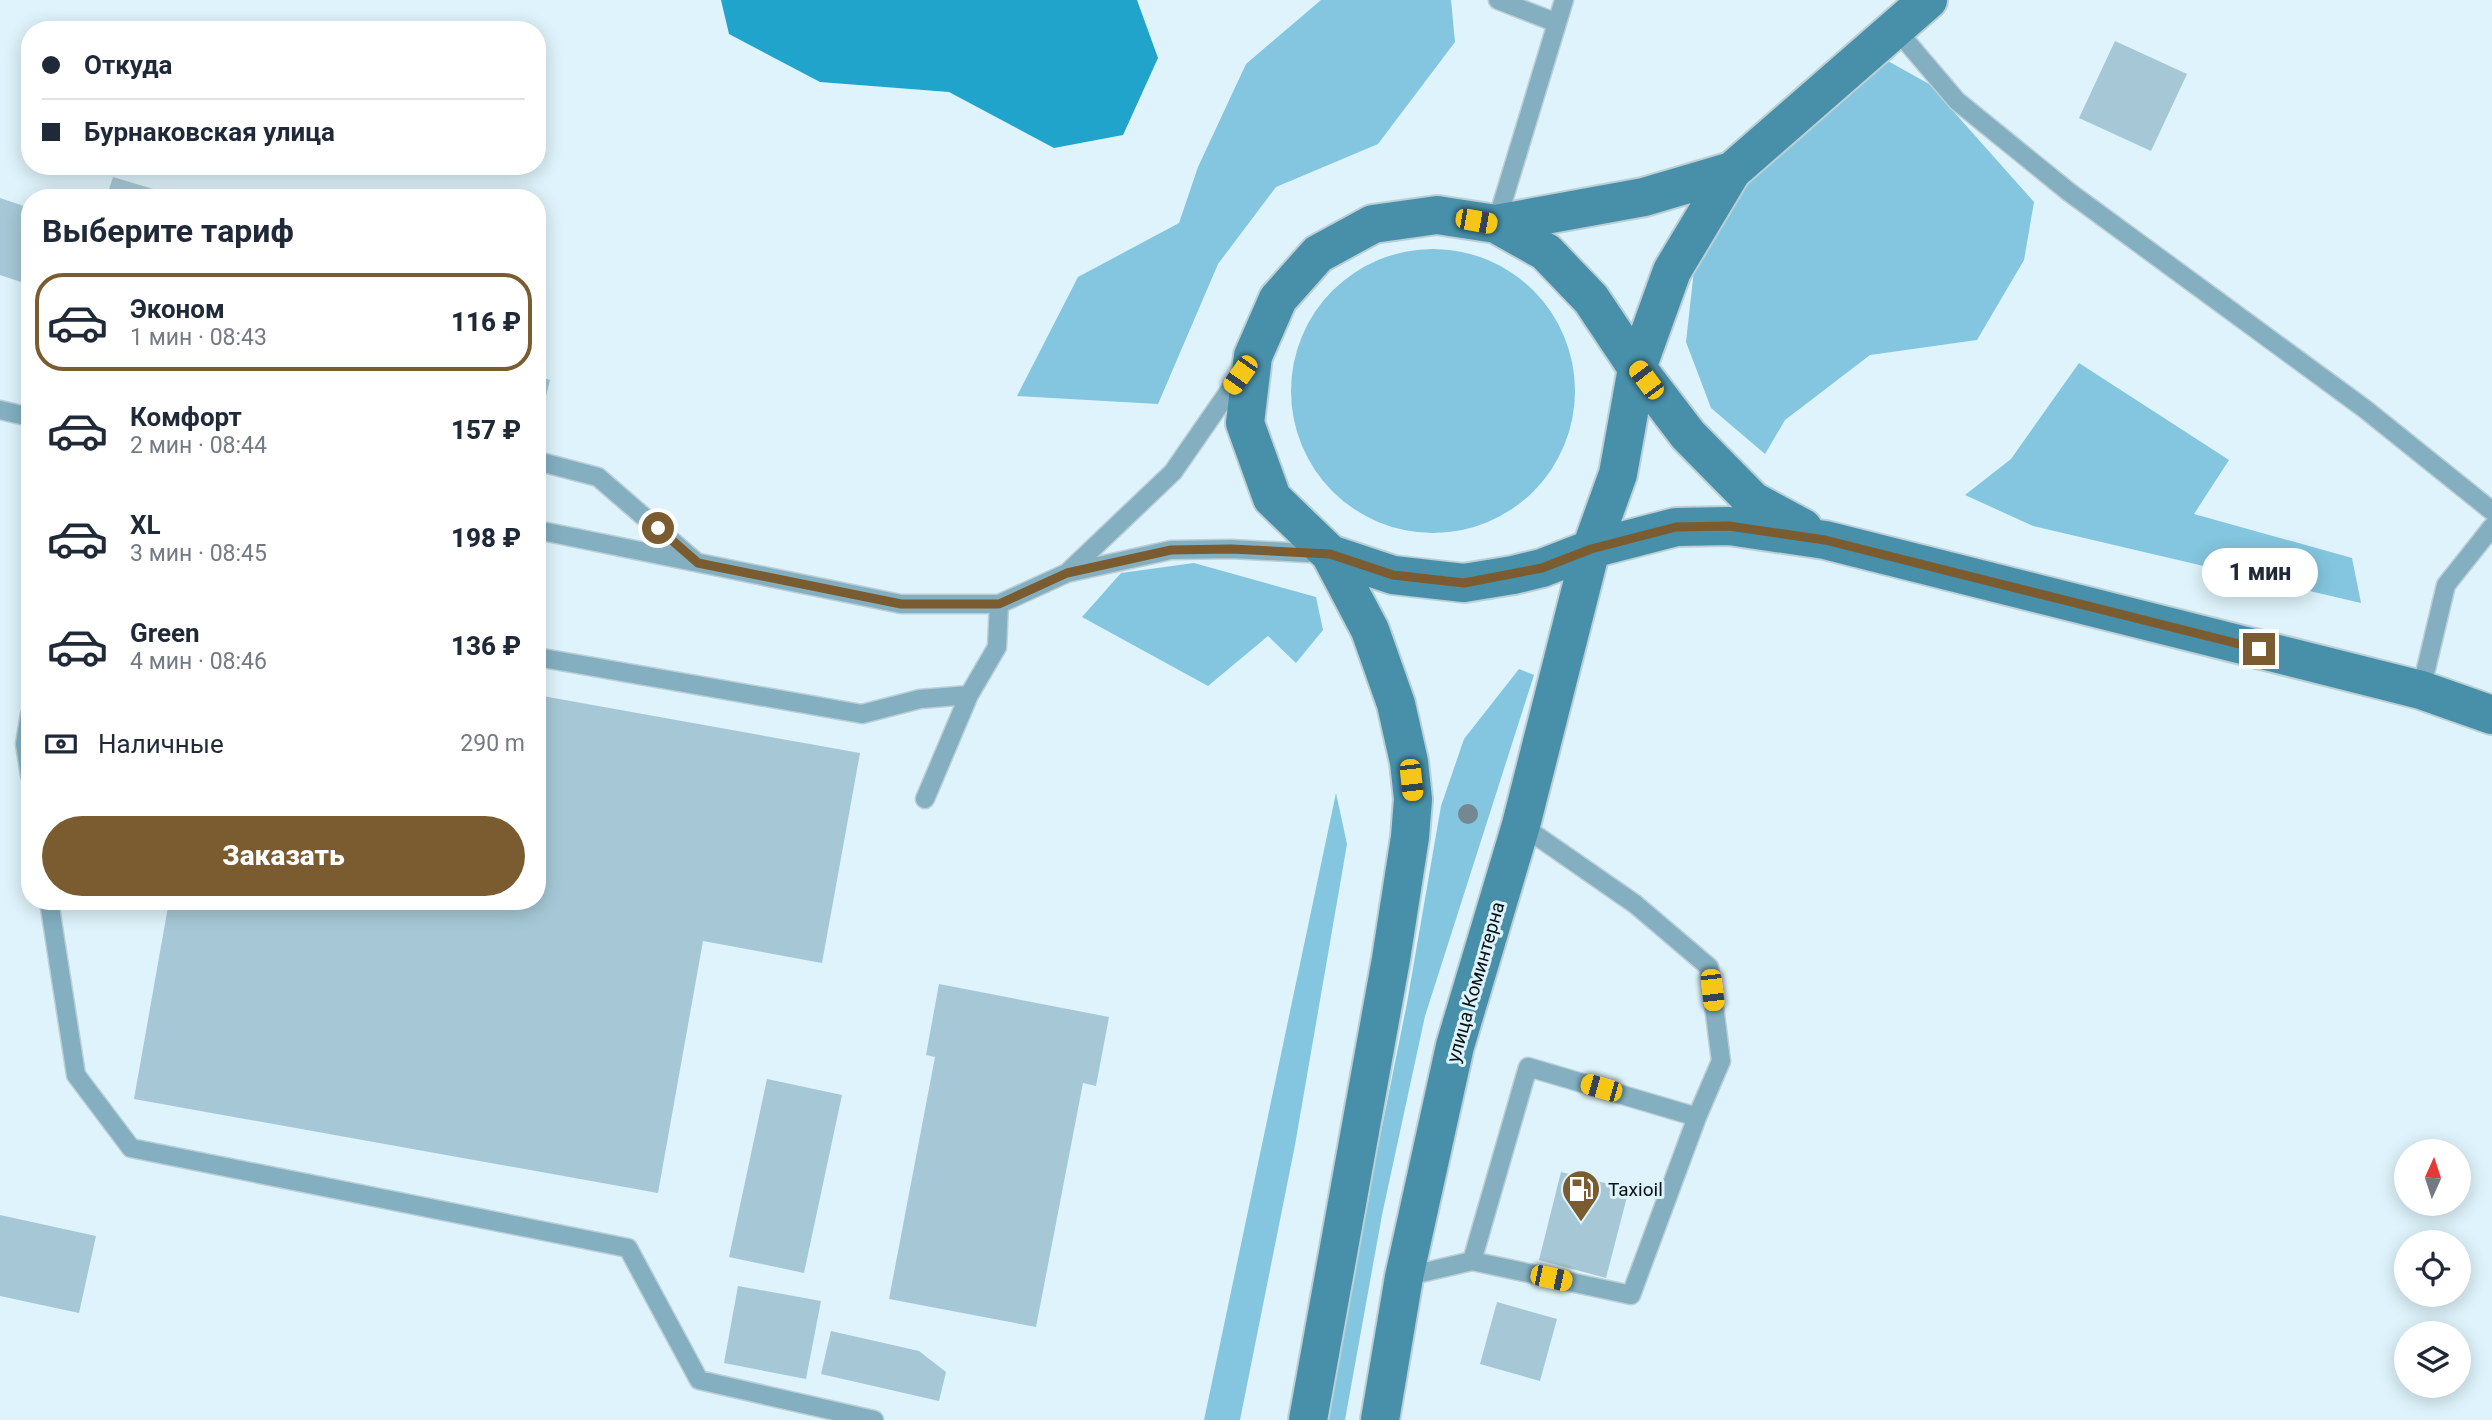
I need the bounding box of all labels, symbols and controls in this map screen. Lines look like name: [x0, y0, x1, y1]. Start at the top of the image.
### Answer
text: Откуда: [84, 50, 173, 80]
text: Бурнаковская улица: [84, 117, 335, 147]
car: [1454, 207, 1499, 235]
text: Выберите тариф: [42, 212, 294, 250]
icon: car: [46, 291, 109, 354]
text: Эконом: [130, 294, 225, 324]
text: 116 ₽: [451, 307, 521, 337]
text: 1 мин · 08:43: [130, 324, 267, 351]
car: [1220, 352, 1261, 398]
car: [1625, 357, 1668, 403]
icon: car: [46, 399, 109, 462]
text: Комфорт: [130, 402, 242, 432]
text: 157 ₽: [451, 415, 521, 445]
text: 2 мин · 08:44: [130, 432, 267, 459]
icon: car: [46, 507, 109, 570]
text: XL: [130, 510, 161, 540]
route start: [642, 512, 674, 544]
text: 198 ₽: [451, 523, 521, 553]
text: 3 мин · 08:45: [130, 540, 267, 567]
callout: 1 мин: [2201, 548, 2317, 596]
text: 1 мин: [2229, 559, 2291, 586]
icon: car: [46, 615, 109, 678]
text: Green: [130, 618, 200, 648]
text: 136 ₽: [451, 631, 521, 661]
route end: [2243, 633, 2275, 665]
text: 4 мин · 08:46: [130, 648, 267, 675]
icon: cash: [42, 725, 80, 763]
text: Наличные: [98, 729, 224, 759]
text: 290 m: [460, 730, 525, 757]
car: [1399, 758, 1424, 802]
button: Заказать: [42, 816, 525, 896]
street label: улица Коминтерна: [1442, 899, 1509, 1065]
car: [1700, 968, 1725, 1012]
car: [1578, 1072, 1625, 1104]
north arrow: [2394, 1139, 2471, 1216]
map controls: [2394, 1139, 2471, 1398]
fuel station icon: Taxioil: [1560, 1168, 1602, 1223]
place label: Taxioil: [1608, 1178, 1663, 1201]
button: locate: [2394, 1230, 2471, 1307]
car: [1529, 1263, 1574, 1293]
button: layers: [2394, 1321, 2471, 1398]

